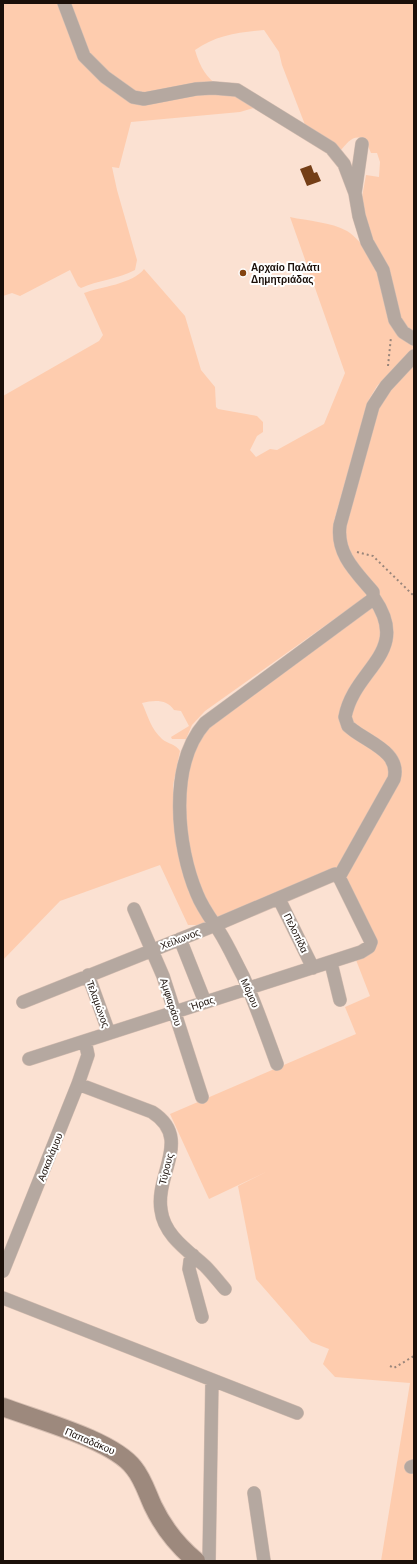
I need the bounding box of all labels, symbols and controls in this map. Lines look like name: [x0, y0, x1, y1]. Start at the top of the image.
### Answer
place label: Αρχαίο Παλάτι Δημητριάδας: [251, 262, 320, 286]
marker: Αρχαίο Παλάτι Δημητριάδας: [238, 268, 248, 278]
street label: Πελοπίδα: [282, 912, 310, 955]
street label: Χείλωνος: [159, 926, 201, 952]
street label: Αμφιαράου: [158, 977, 184, 1027]
street label: Μόμου: [239, 977, 261, 1009]
street label: Τελαμώνος: [84, 979, 112, 1029]
street label: Ήρας: [188, 994, 216, 1012]
street label: Ασκαλάμου: [35, 1131, 65, 1183]
street label: Τύρους: [157, 1152, 175, 1186]
street label: Παπαδάκου: [64, 1426, 116, 1456]

